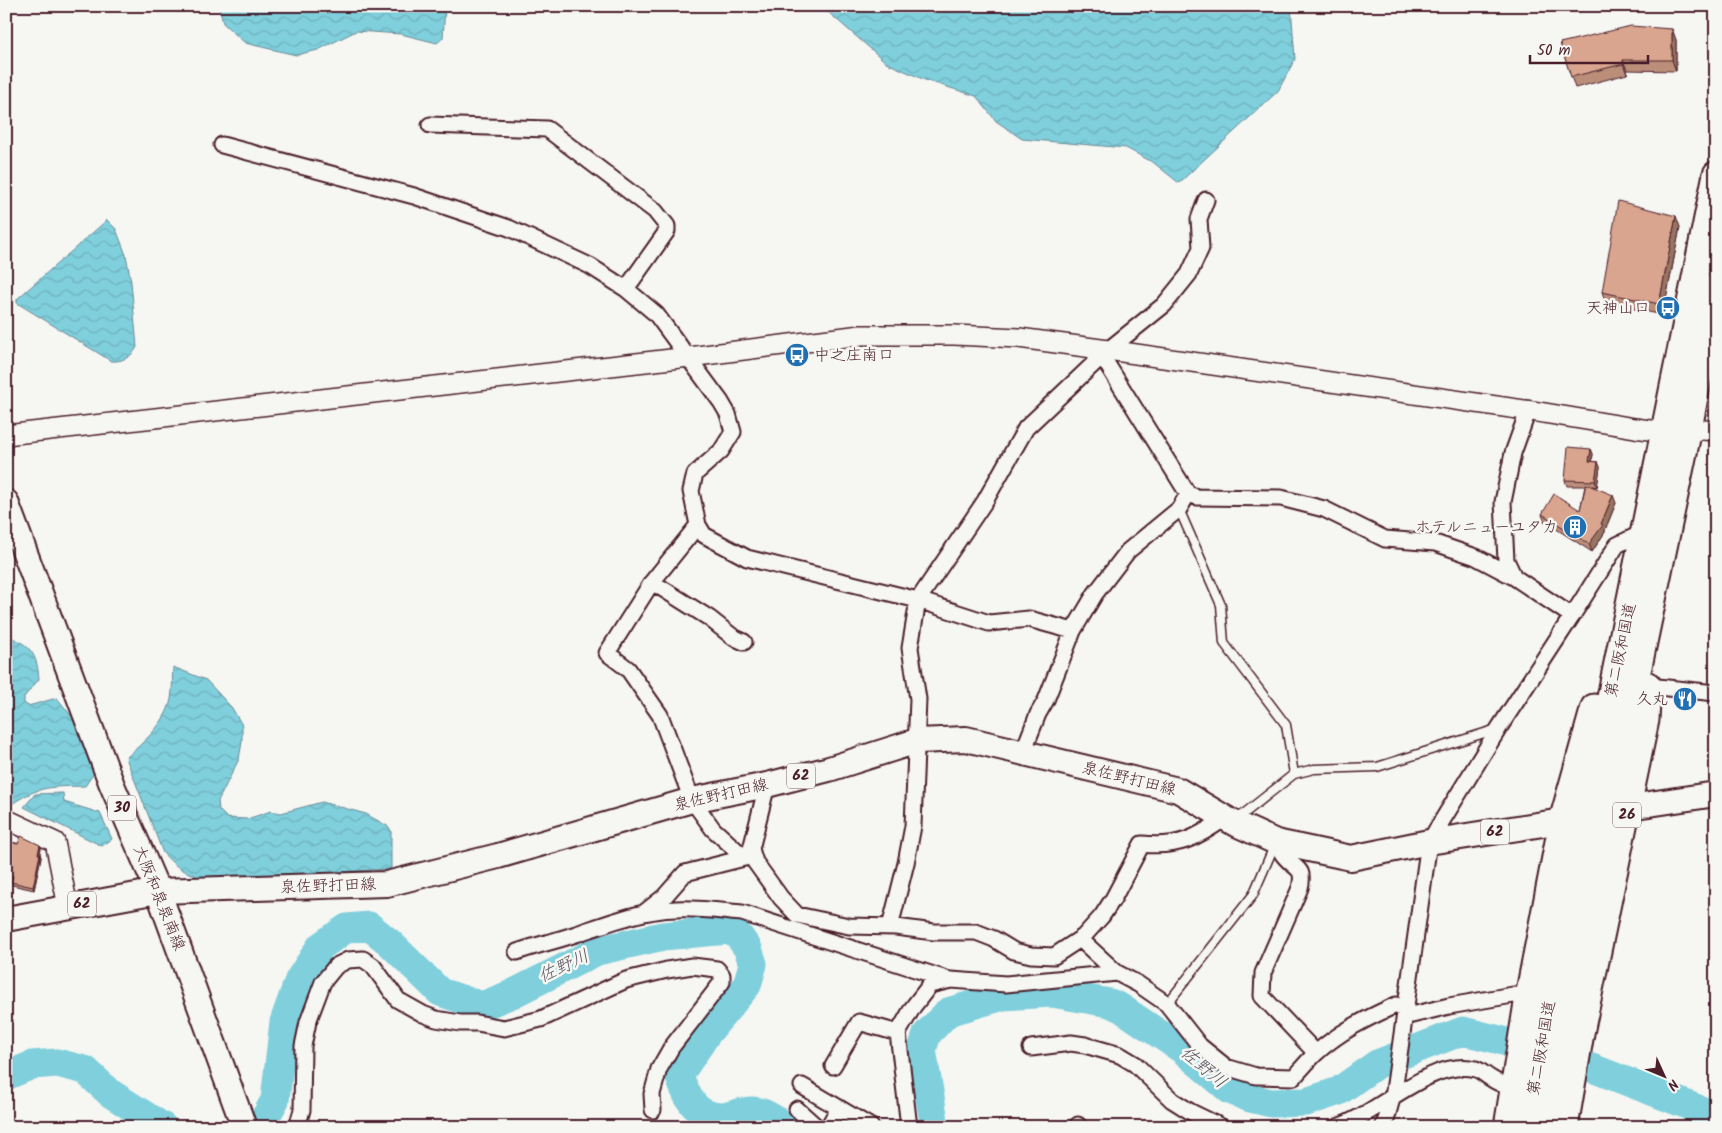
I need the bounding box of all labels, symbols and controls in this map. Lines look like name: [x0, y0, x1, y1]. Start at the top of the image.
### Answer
scale bar: [1530, 32, 1647, 64]
text: 50 m: [1537, 39, 1571, 63]
bus stop icon: 天神山口: [1655, 295, 1681, 321]
place label: 天神山口: [1586, 296, 1650, 321]
bus stop icon: 中之庄南口: [784, 342, 810, 368]
place label: 中之庄南口: [814, 343, 894, 368]
building icon: ホテルニューユタカ: [1562, 514, 1588, 540]
place label: ホテルニューユタカ: [1415, 515, 1558, 540]
street label: 第二阪和国道: [1599, 600, 1643, 700]
restaurant icon: 久丸: [1672, 686, 1698, 712]
place label: 久丸: [1636, 687, 1668, 712]
street label: 泉佐野打田線: [1079, 755, 1179, 803]
road number: 62: [787, 764, 815, 788]
street label: 泉佐野打田線: [671, 772, 771, 818]
road number: 30: [108, 796, 136, 820]
road number: 26: [1613, 802, 1641, 828]
road number: 62: [1481, 820, 1509, 844]
street label: 大阪和泉泉南線: [126, 841, 192, 955]
street label: 泉佐野打田線: [280, 872, 376, 900]
road number: 62: [68, 892, 96, 916]
water label: 佐野川: [533, 942, 595, 992]
street label: 第二阪和国道: [1521, 999, 1563, 1097]
water label: 佐野川: [1173, 1040, 1233, 1096]
north arrow: [1640, 1050, 1690, 1100]
text: N: [1662, 1074, 1684, 1095]

